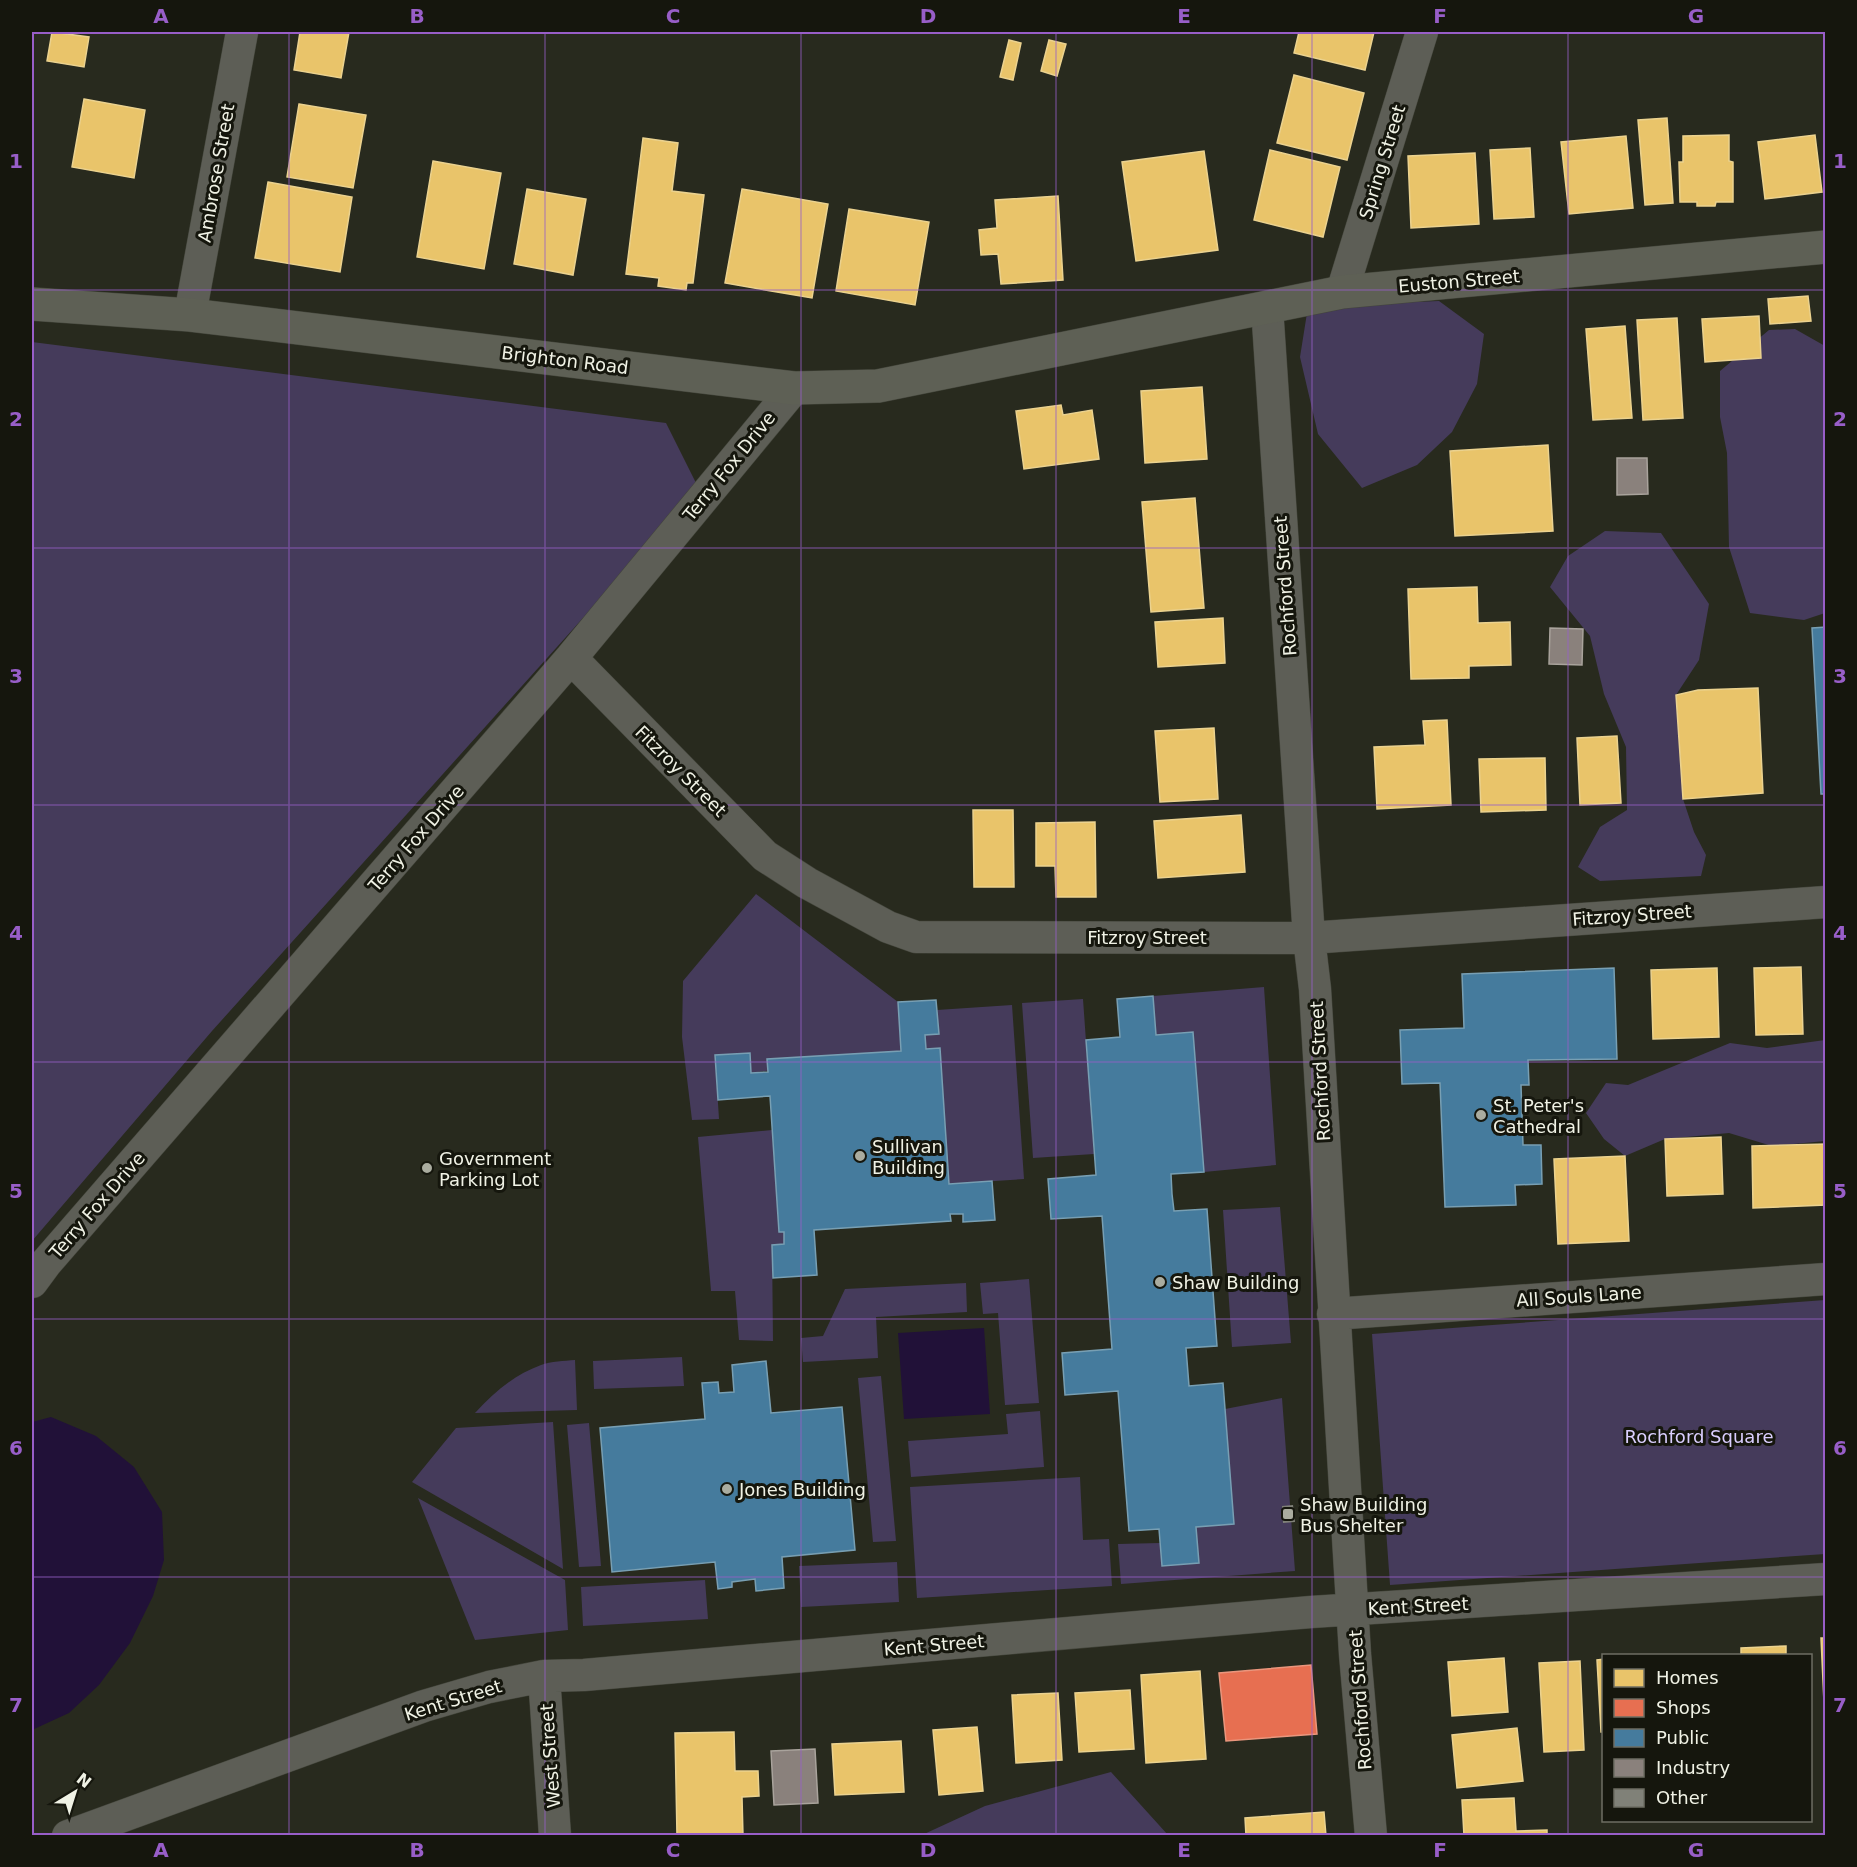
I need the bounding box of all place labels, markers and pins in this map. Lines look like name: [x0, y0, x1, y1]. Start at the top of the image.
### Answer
place label: St. Peter's Cathedral: [1493, 1095, 1584, 1137]
marker: St. Peter's Cathedral: [1474, 1108, 1488, 1122]
place label: Sullivan Building: [872, 1136, 945, 1178]
place label: Government Parking Lot: [439, 1148, 551, 1190]
marker: Sullivan Building: [853, 1149, 867, 1163]
marker: Government Parking Lot: [420, 1161, 434, 1175]
place label: Shaw Building: [1172, 1272, 1299, 1293]
marker: Shaw Building: [1153, 1275, 1167, 1289]
place label: Jones Building: [738, 1479, 866, 1500]
marker: Jones Building: [720, 1482, 734, 1496]
place label: Shaw Building Bus Shelter: [1300, 1494, 1427, 1536]
marker: Shaw Building Bus Shelter: [1281, 1507, 1295, 1521]

